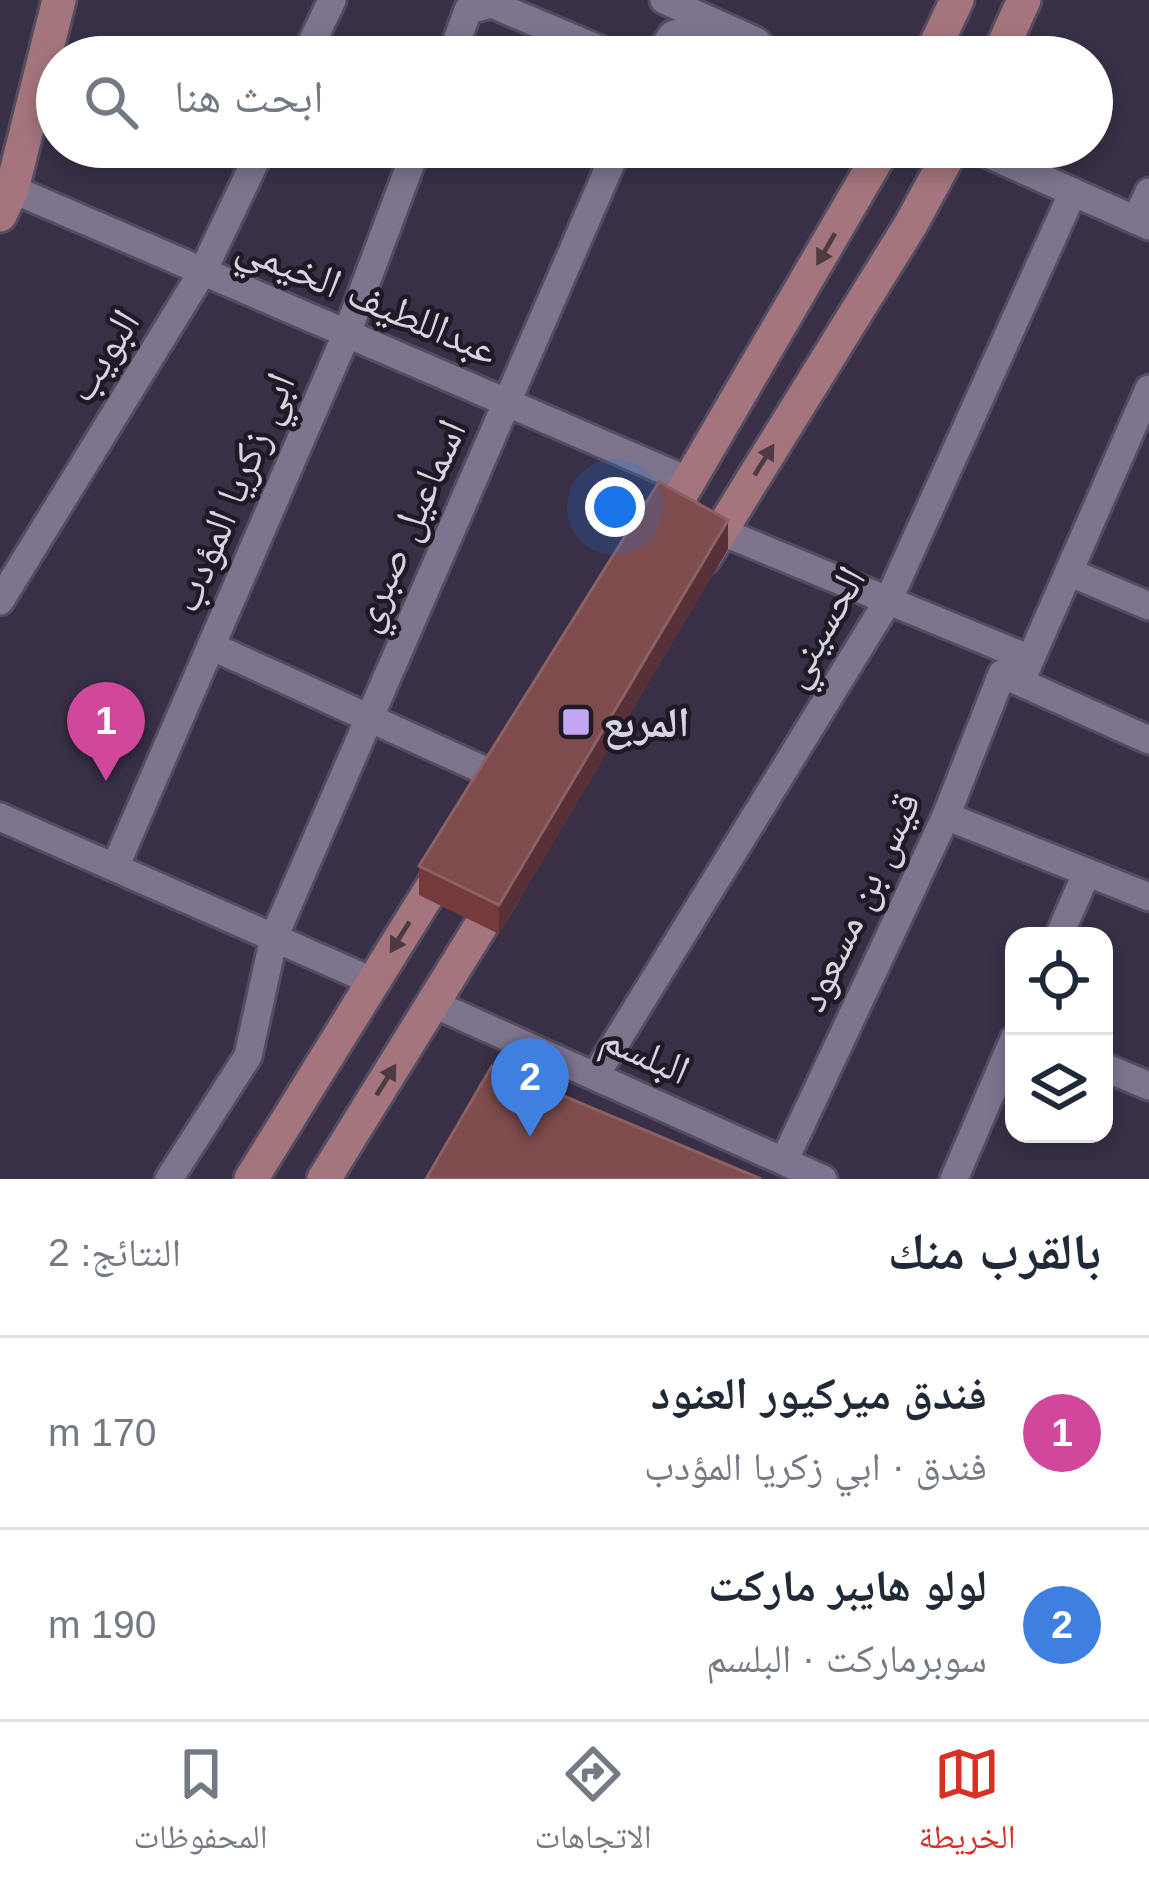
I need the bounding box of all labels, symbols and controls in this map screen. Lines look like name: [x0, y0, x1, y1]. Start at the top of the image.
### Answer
search box: [36, 36, 1113, 168]
icon: search: [78, 69, 144, 135]
text: ابحث هنا: [174, 71, 324, 122]
street label: عبداللطيف الخيمي: [227, 221, 505, 382]
one-way arrow: [817, 232, 838, 265]
street label: البويب: [56, 301, 149, 410]
street label: ابي زكريا المؤدب: [161, 366, 313, 623]
street label: اسماعيل صبري: [340, 412, 484, 642]
one-way arrow: [753, 443, 774, 477]
your location: [585, 477, 645, 537]
street label: الحسيني: [768, 558, 883, 700]
pin: 1: [67, 682, 145, 781]
place label: المربع: [603, 699, 690, 750]
marker: المربع: [560, 706, 592, 738]
street label: قيس بن مسعود: [787, 784, 932, 1019]
one-way arrow: [390, 921, 412, 954]
map controls: [1005, 927, 1113, 1143]
button: locate: [1005, 927, 1113, 1035]
street label: البلسم: [593, 1013, 697, 1097]
button: layers: [1005, 1035, 1113, 1143]
pin: 2: [491, 1038, 569, 1137]
one-way arrow: [375, 1064, 397, 1096]
text: بالقرب منك: [888, 1223, 1101, 1280]
text: النتائج: 2: [48, 1231, 181, 1274]
text: فندق ميركيور العنود: [651, 1368, 987, 1419]
text: 170 m: [48, 1411, 156, 1454]
text: 1: [1051, 1411, 1073, 1454]
text: فندق · ابي زكريا المؤدب: [644, 1445, 987, 1488]
text: لولو هايبر ماركت: [708, 1560, 987, 1611]
text: 190 m: [48, 1603, 156, 1646]
text: 2: [1051, 1603, 1073, 1646]
text: سوبرماركت · البلسم: [706, 1637, 987, 1680]
tab: المحفوظات: [133, 1741, 268, 1869]
tab: الاتجاهات: [534, 1741, 652, 1869]
tab: الخريطة: [918, 1741, 1016, 1869]

